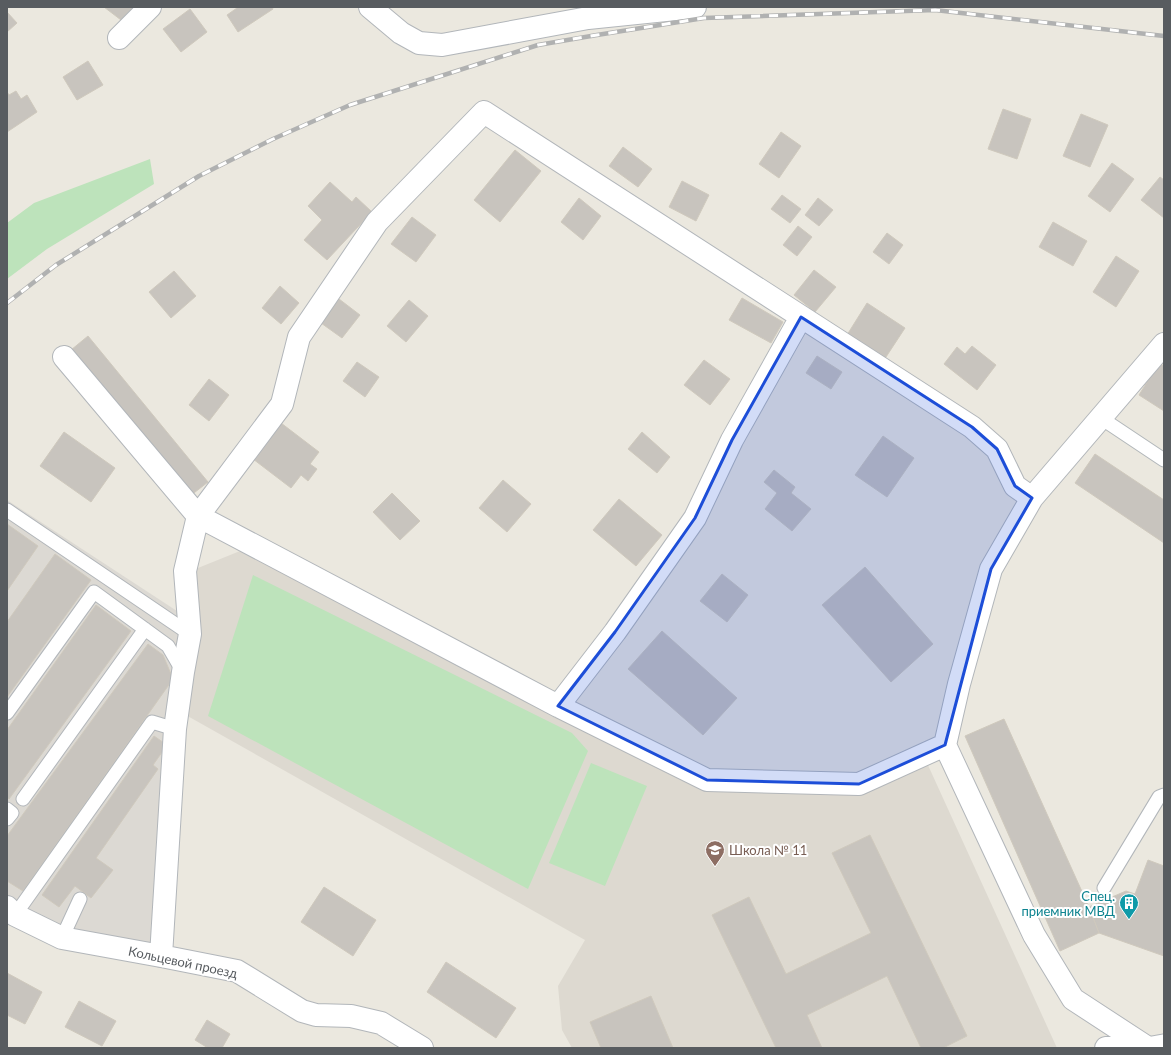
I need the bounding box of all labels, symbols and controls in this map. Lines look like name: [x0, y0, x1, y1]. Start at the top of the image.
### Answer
school or university icon: Школа № 11: [704, 839, 726, 867]
place label: Школа № 11: [729, 842, 807, 858]
place label: Спец. приемник МВД: [1021, 888, 1115, 919]
building icon: Спец. приемник МВД: [1118, 892, 1140, 920]
street label: Кольцевой проезд: [127, 943, 239, 981]

